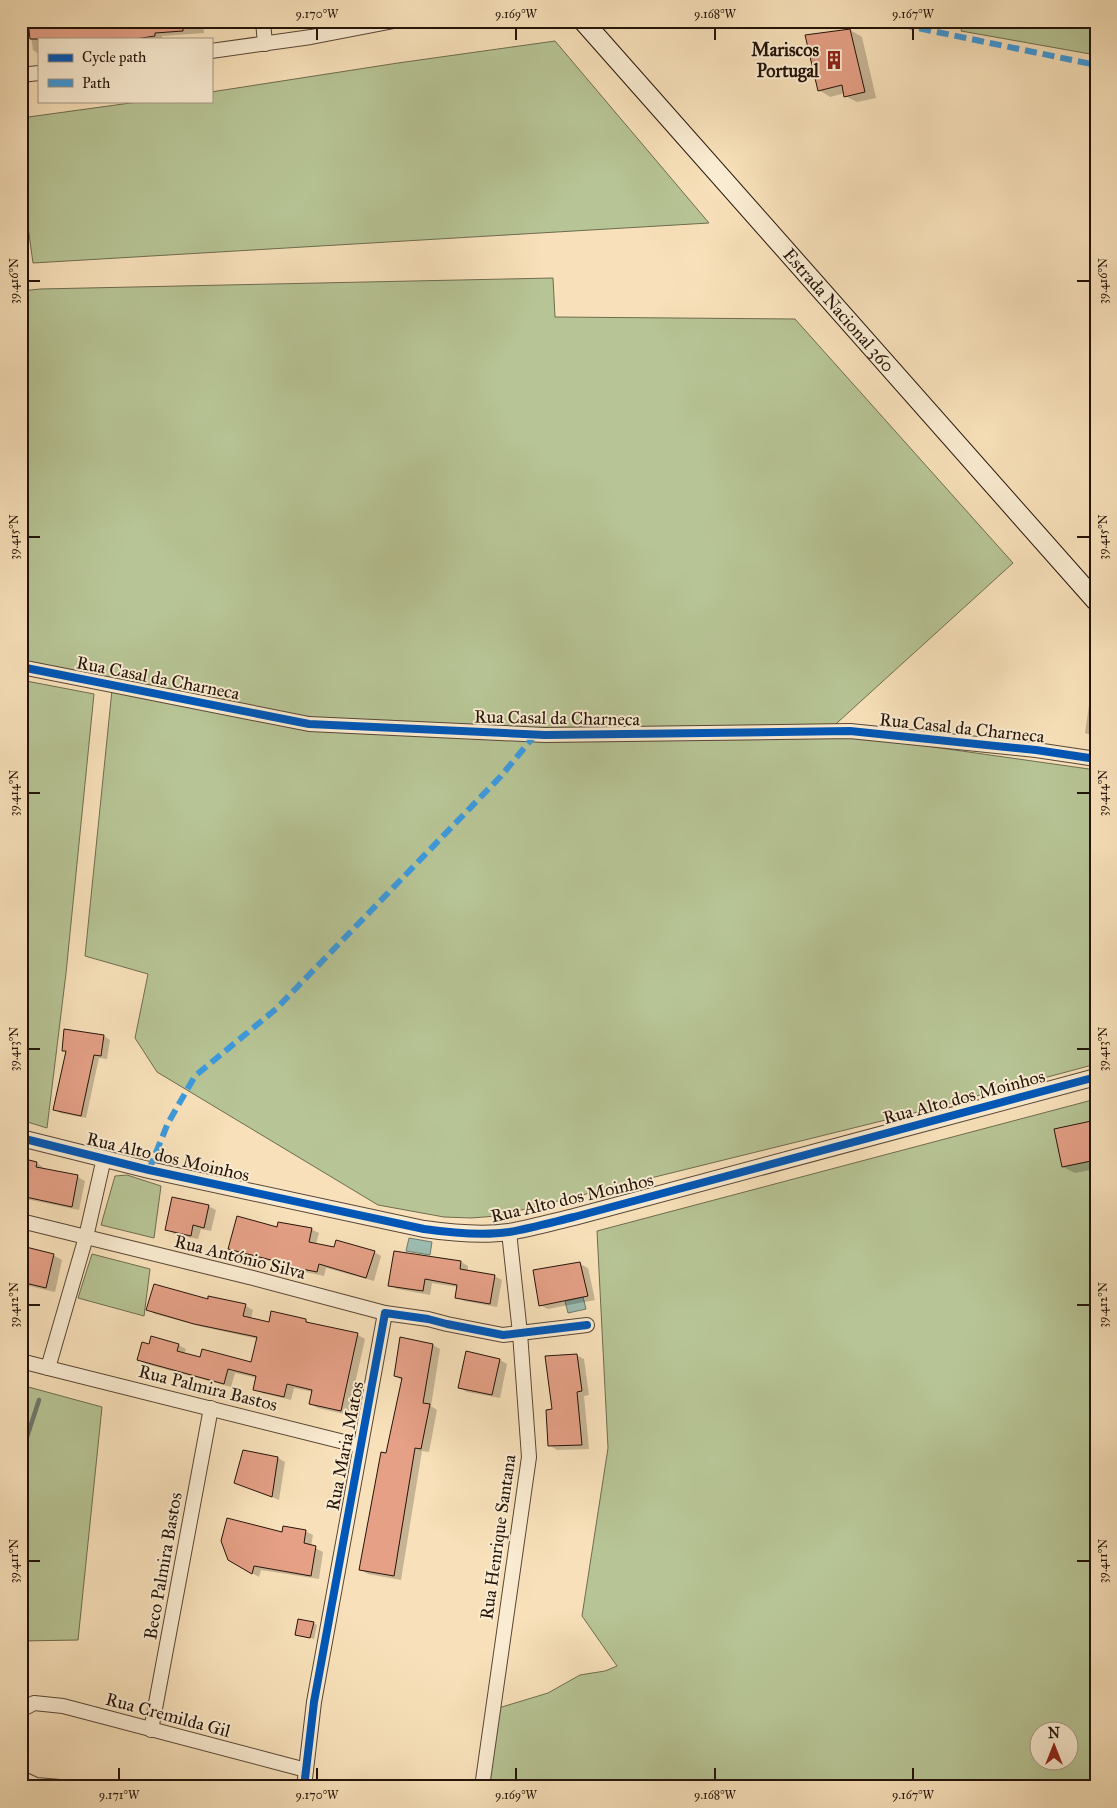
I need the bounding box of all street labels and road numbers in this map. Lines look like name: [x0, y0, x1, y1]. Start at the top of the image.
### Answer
street label: Estrada Nacional 360: [778, 244, 899, 377]
street label: Rua Casal da Charneca: [74, 651, 242, 705]
street label: Rua Casal da Charneca: [474, 706, 641, 730]
street label: Rua Casal da Charneca: [878, 708, 1046, 748]
street label: Rua Alto dos Moinhos: [881, 1065, 1047, 1129]
street label: Rua Alto dos Moinhos: [84, 1128, 252, 1186]
street label: Rua Alto dos Moinhos: [488, 1169, 656, 1227]
street label: Rua António Silva: [172, 1230, 308, 1284]
street label: Rua Palmira Bastos: [136, 1360, 280, 1416]
street label: Rua Maria Matos: [322, 1379, 368, 1513]
street label: Rua Henrique Santana: [476, 1453, 522, 1621]
street label: Beco Palmira Bastos: [139, 1491, 187, 1641]
street label: Rua Cremilda Gil: [103, 1688, 233, 1742]

